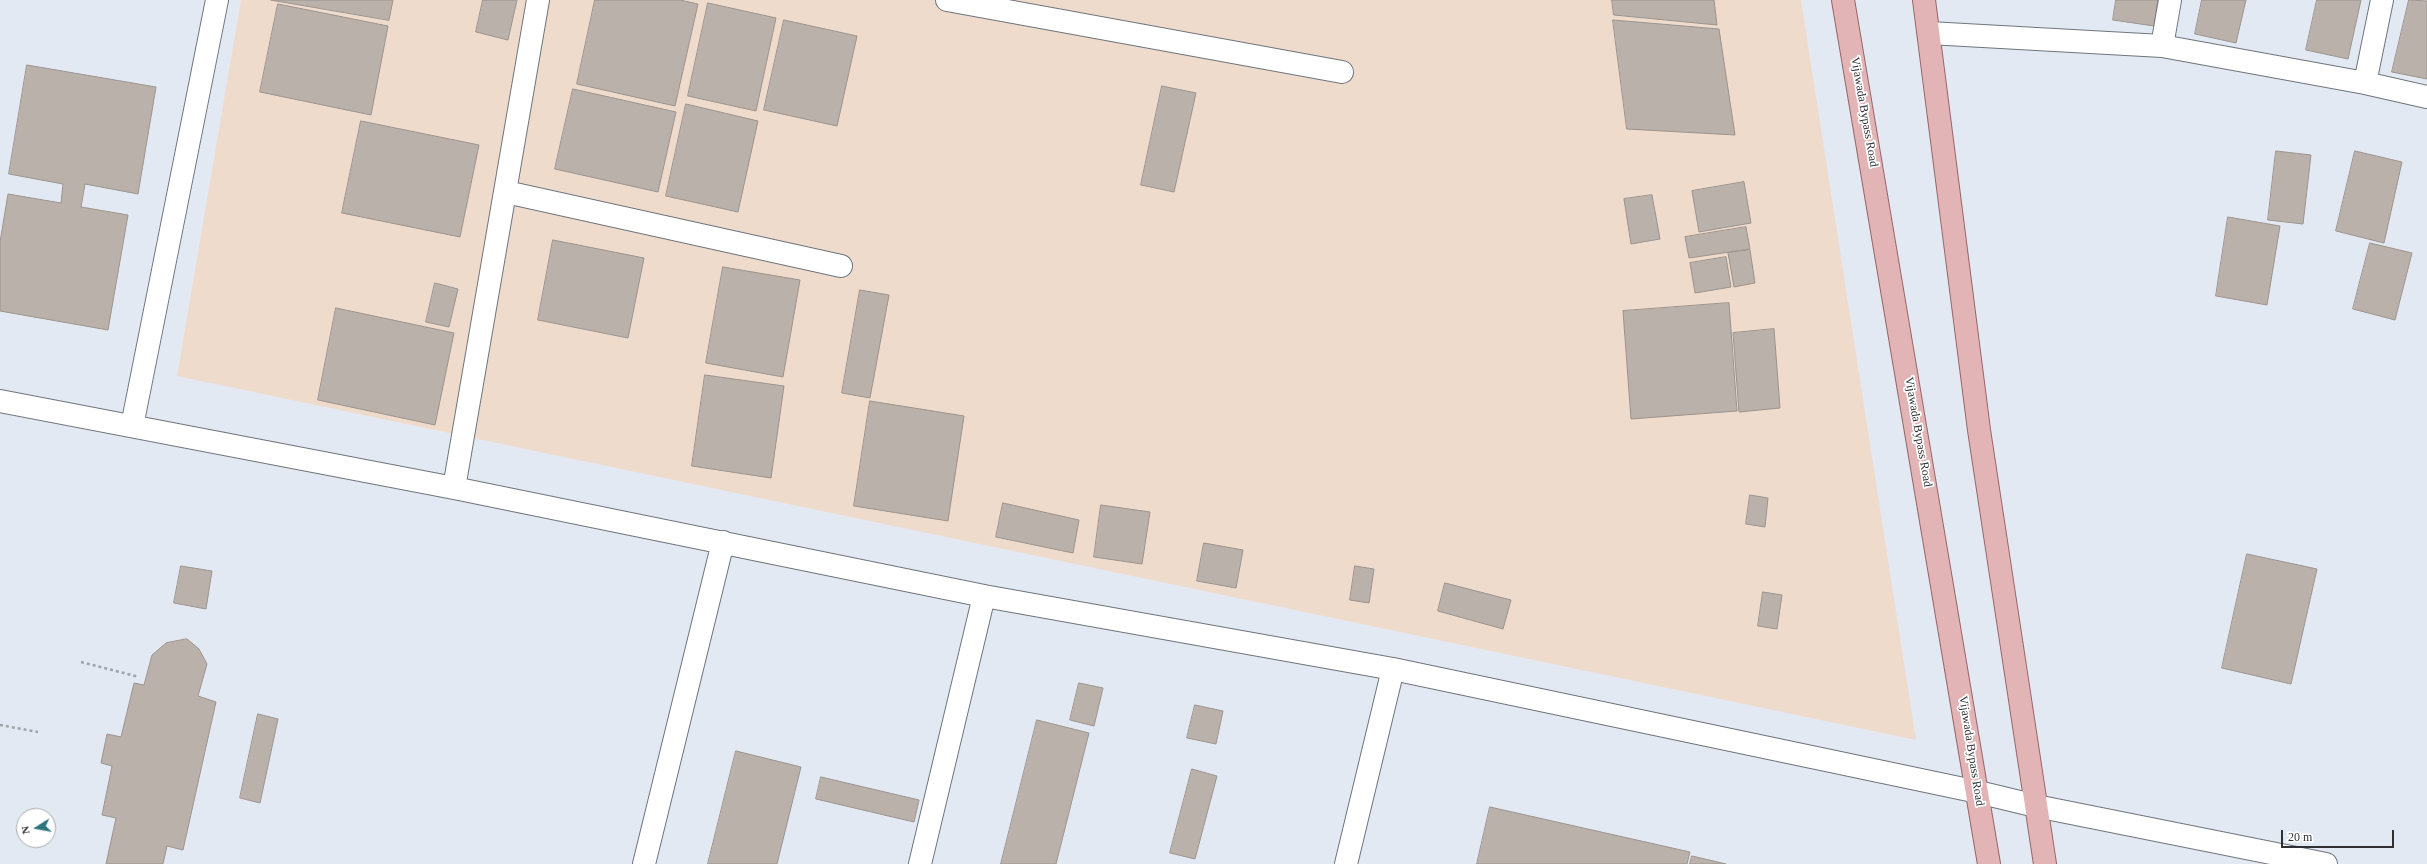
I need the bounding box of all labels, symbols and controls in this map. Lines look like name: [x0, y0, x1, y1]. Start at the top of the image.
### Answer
street label: Vijawada Bypass Road: [1847, 56, 1881, 168]
street label: Vijawada Bypass Road: [1901, 376, 1935, 488]
street label: Vijawada Bypass Road: [1955, 695, 1987, 807]
north arrow: [16, 808, 56, 848]
scale bar: [2283, 822, 2396, 848]
text: N: [19, 825, 32, 835]
text: 20 m: [2288, 830, 2312, 844]

